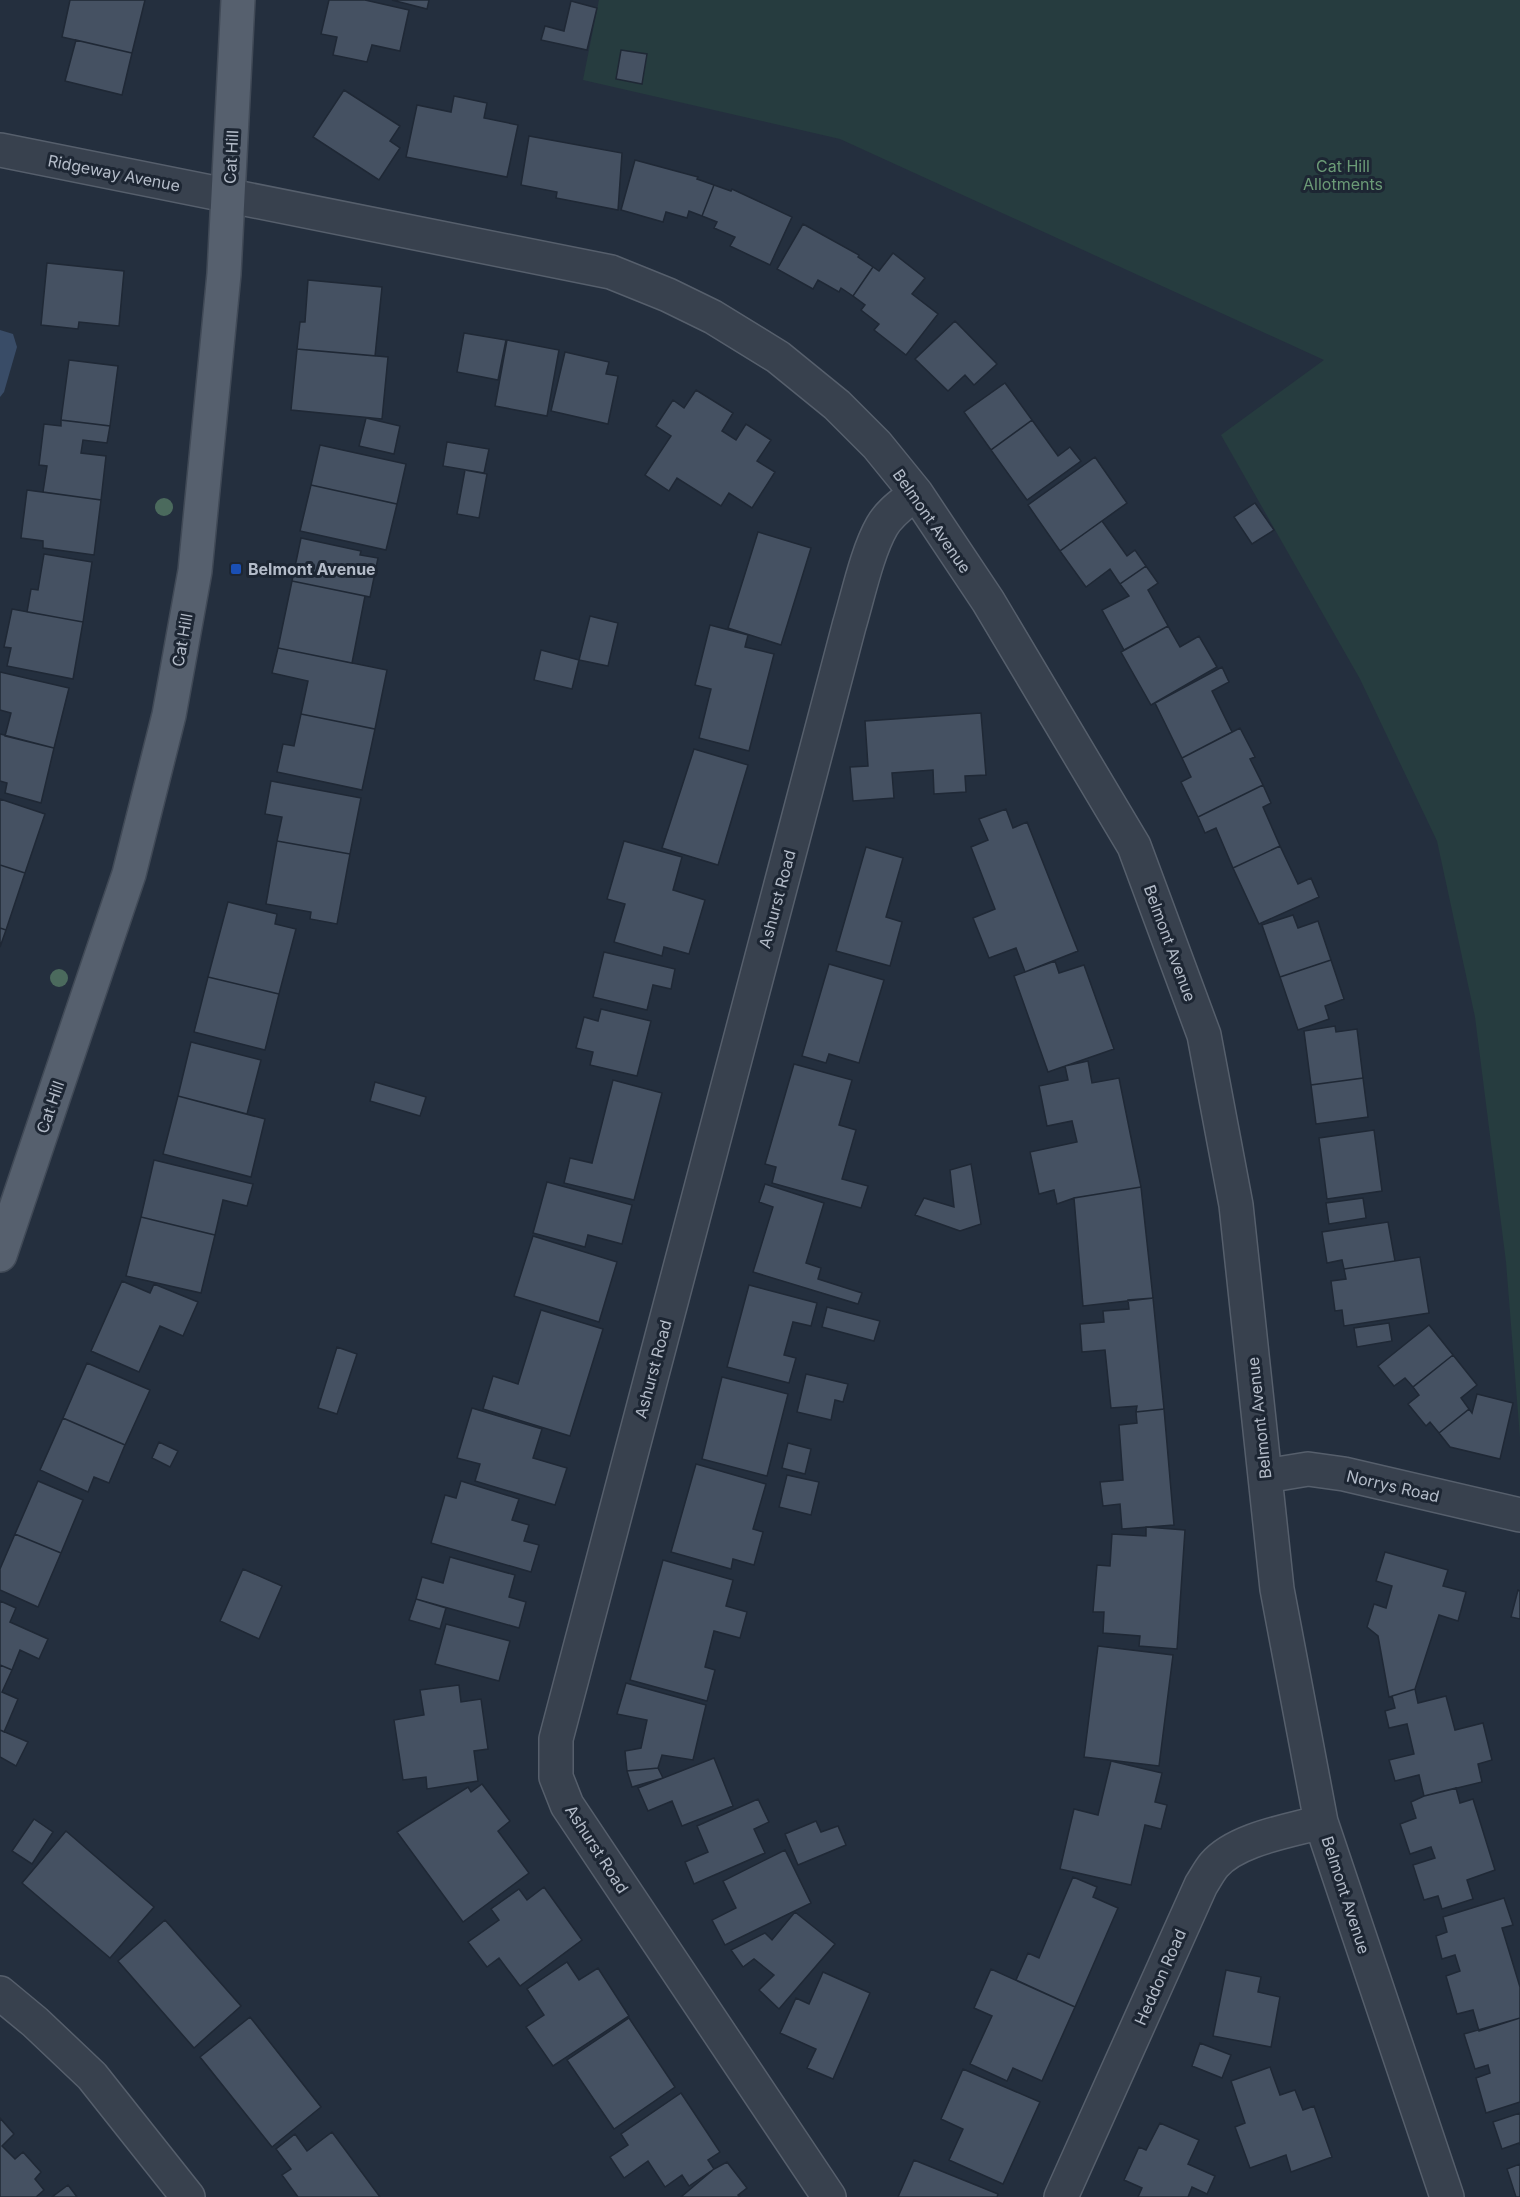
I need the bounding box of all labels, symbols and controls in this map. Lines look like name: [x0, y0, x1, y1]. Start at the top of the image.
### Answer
street label: Cat Hill: [220, 130, 242, 184]
street label: Ridgeway Avenue: [46, 150, 182, 196]
park label: Cat Hill Allotments: [1303, 156, 1383, 194]
street label: Belmont Avenue: [889, 465, 975, 577]
place label: Belmont Avenue: [248, 559, 376, 579]
marker: Belmont Avenue: [229, 562, 243, 576]
street label: Cat Hill: [167, 612, 197, 668]
street label: Ashurst Road: [754, 848, 800, 950]
street label: Belmont Avenue: [1140, 882, 1200, 1004]
street label: Cat Hill: [32, 1078, 68, 1136]
street label: Ashurst Road: [630, 1318, 676, 1420]
street label: Belmont Avenue: [1243, 1356, 1275, 1480]
street label: Norrys Road: [1345, 1466, 1441, 1506]
street label: Ashurst Road: [561, 1801, 633, 1897]
street label: Belmont Avenue: [1318, 1834, 1374, 1956]
street label: Heddon Road: [1130, 1926, 1190, 2028]

